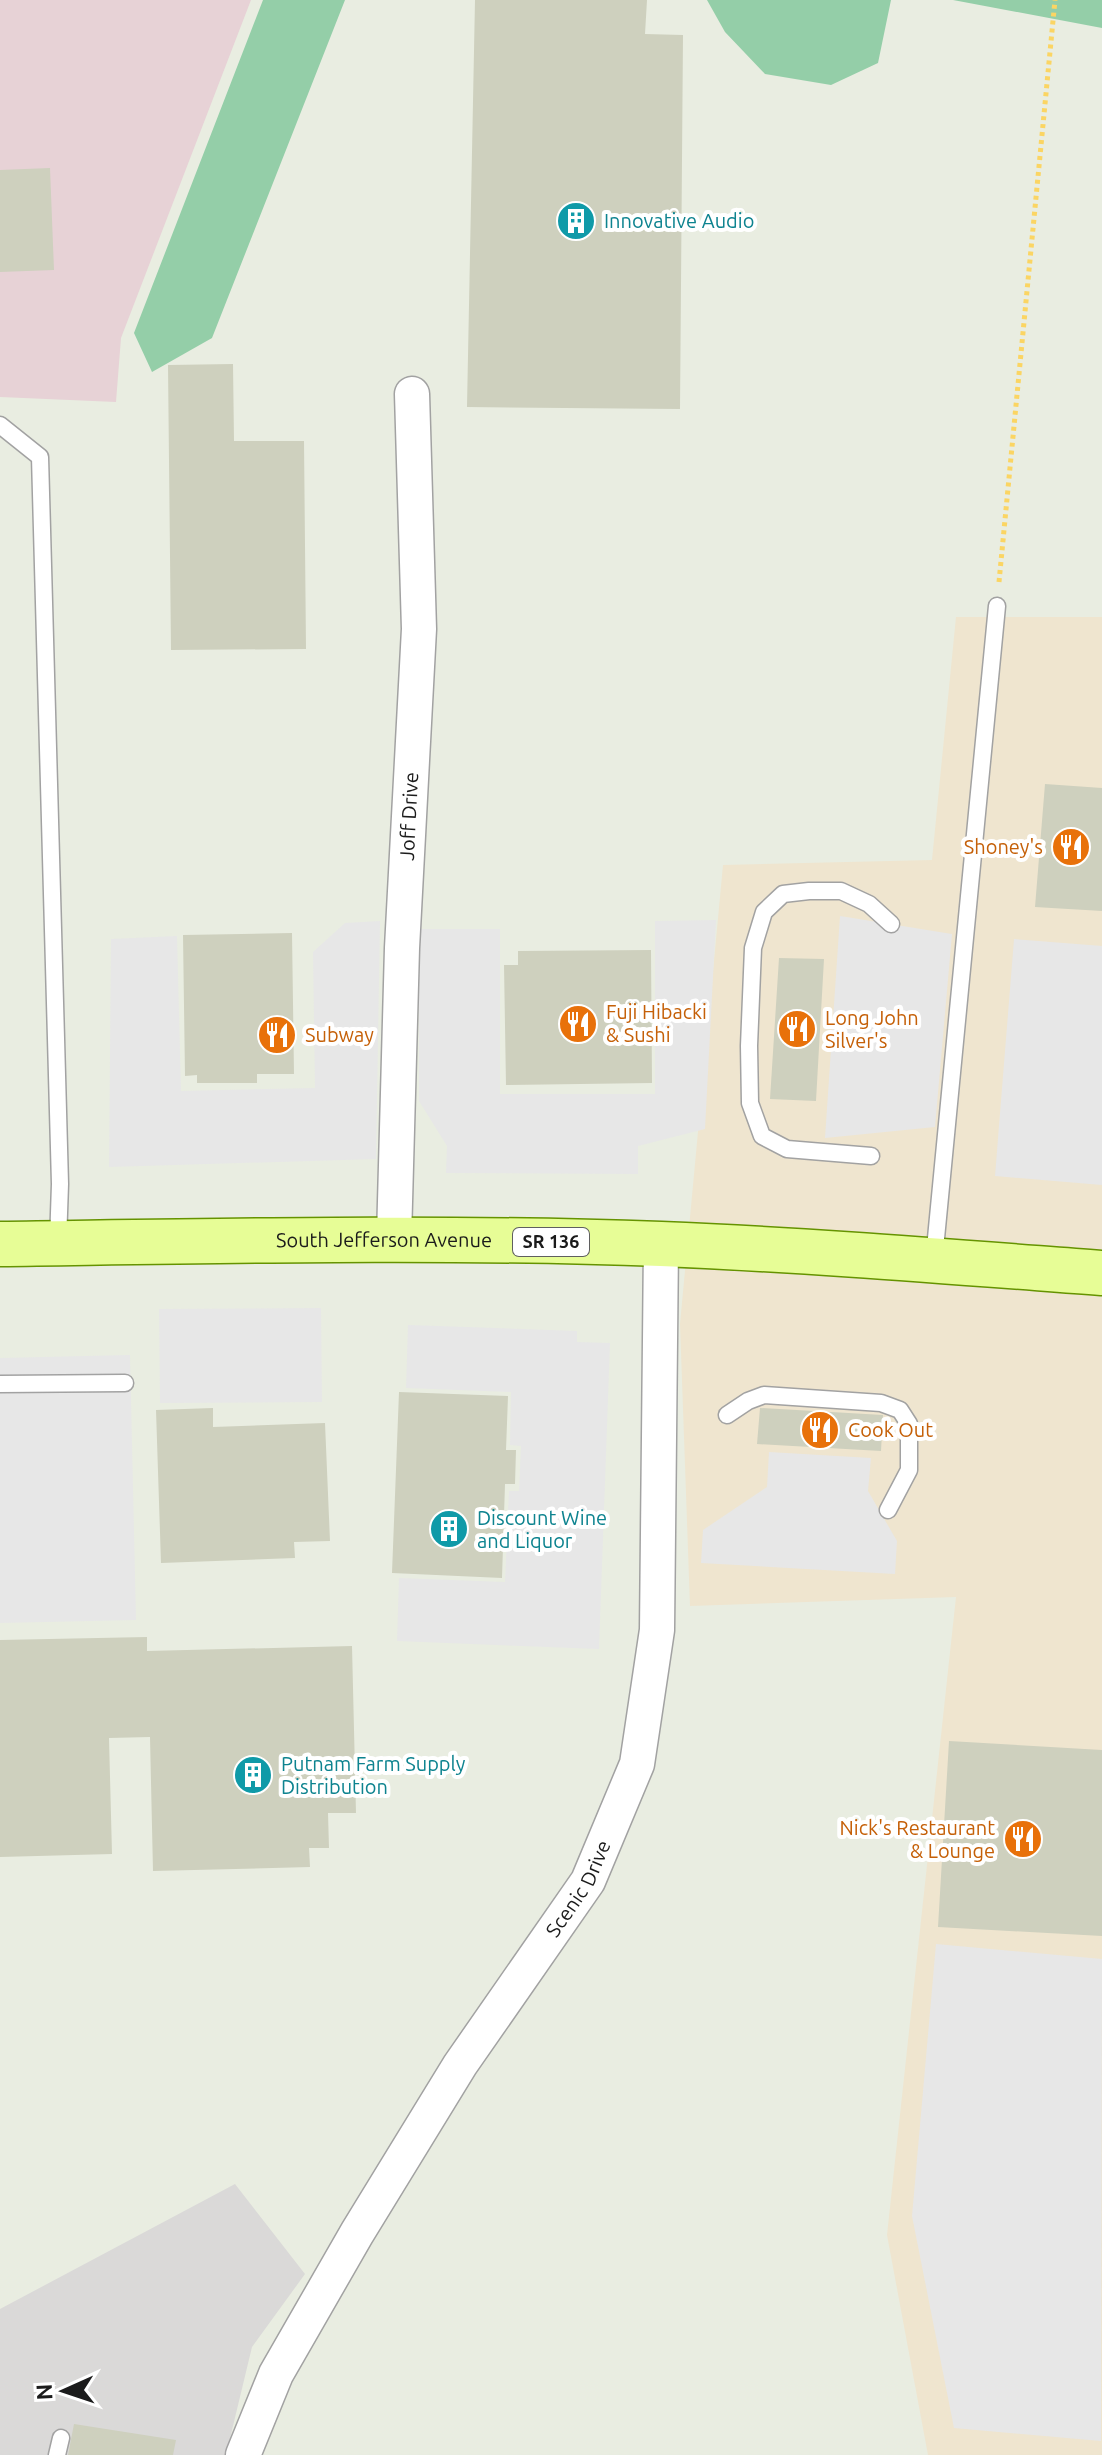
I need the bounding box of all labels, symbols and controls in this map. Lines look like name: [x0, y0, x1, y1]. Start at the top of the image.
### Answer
building icon: Innovative Audio: [555, 200, 597, 242]
place label: Innovative Audio: [604, 209, 754, 232]
street label: Joff Drive: [395, 771, 422, 861]
restaurant icon: Shoney's: [1050, 826, 1092, 868]
place label: Shoney's: [964, 835, 1043, 858]
place label: Fuji Hibacki & Sushi: [606, 1000, 707, 1046]
restaurant icon: Fuji Hibacki & Sushi: [557, 1003, 599, 1045]
place label: Long John Silver's: [825, 1006, 919, 1052]
restaurant icon: Long John Silver's: [776, 1008, 818, 1050]
restaurant icon: Subway: [256, 1014, 298, 1056]
place label: Subway: [305, 1023, 374, 1046]
street label: South Jefferson Avenue: [276, 1228, 492, 1251]
road number: SR 136: [513, 1228, 589, 1256]
restaurant icon: Cook Out: [799, 1409, 841, 1451]
place label: Cook Out: [848, 1418, 933, 1441]
place label: Discount Wine and Liquor: [477, 1506, 607, 1552]
building icon: Discount Wine and Liquor: [428, 1508, 470, 1550]
place label: Putnam Farm Supply Distribution: [281, 1752, 466, 1798]
building icon: Putnam Farm Supply Distribution: [232, 1754, 274, 1796]
place label: Nick's Restaurant & Lounge: [840, 1816, 995, 1862]
restaurant icon: Nick's Restaurant & Lounge: [1002, 1818, 1044, 1860]
street label: Scenic Drive: [541, 1837, 615, 1941]
north arrow: [24, 2351, 104, 2431]
text: N: [31, 2383, 56, 2401]

